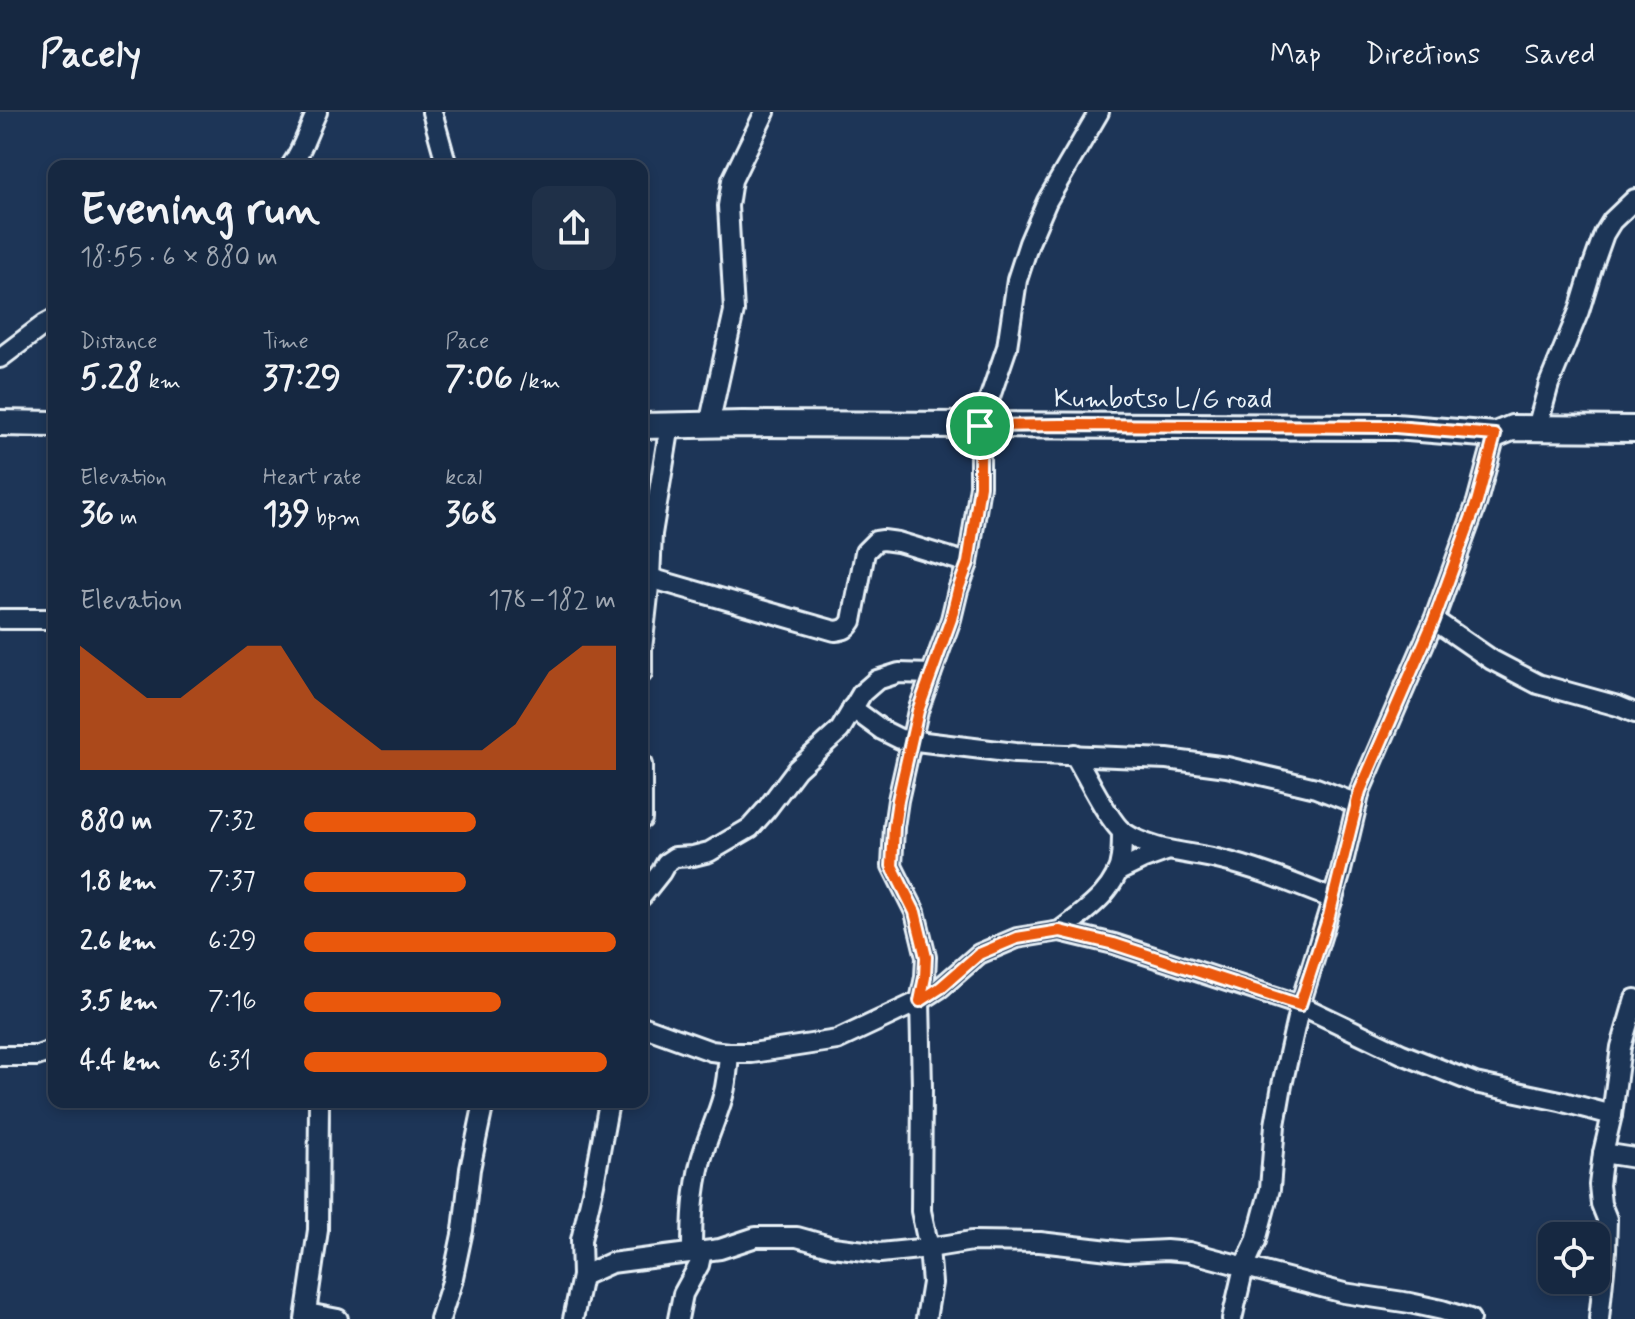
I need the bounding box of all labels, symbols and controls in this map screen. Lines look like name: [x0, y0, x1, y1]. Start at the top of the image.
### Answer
text: Pacely: [40, 31, 141, 80]
text: Map: [1270, 37, 1321, 74]
text: Directions: [1365, 37, 1480, 74]
text: Saved: [1524, 37, 1595, 74]
text: Evening run: [80, 182, 320, 240]
button: share: [532, 186, 616, 270]
text: 18:55 · 6 × 880 m: [80, 241, 278, 275]
text: Distance: [80, 328, 157, 356]
text: Time: [263, 328, 309, 356]
text: Pace: [445, 328, 489, 356]
text: 5.28: [80, 356, 143, 401]
text: 37:29: [263, 356, 341, 401]
text: 7:06: [445, 356, 513, 401]
text: km: [143, 368, 181, 396]
text: /km: [513, 368, 561, 396]
street label: Kumbotso L/G road: [1054, 383, 1272, 417]
pin: [946, 392, 1014, 460]
icon: arrive: [958, 404, 1002, 448]
text: Elevation: [80, 464, 167, 492]
text: Heart rate: [263, 464, 361, 492]
text: kcal: [445, 464, 482, 492]
text: 36: [80, 492, 114, 537]
text: 139: [263, 492, 310, 537]
text: 368: [445, 492, 498, 537]
text: m: [114, 504, 138, 532]
text: bpm: [310, 504, 360, 532]
text: Elevation: [80, 584, 182, 618]
text: 178–182 m: [488, 584, 616, 618]
text: 880 m: [80, 805, 152, 839]
text: 7:32: [208, 805, 256, 839]
text: 1.8 km: [80, 865, 157, 899]
text: 7:37: [208, 865, 256, 899]
text: 2.6 km: [80, 925, 156, 959]
text: 6:29: [208, 925, 257, 959]
text: 3.5 km: [80, 985, 158, 1019]
text: 7:16: [208, 985, 257, 1019]
text: 4.4 km: [80, 1045, 161, 1079]
text: 6:31: [208, 1045, 251, 1079]
map controls: [1538, 1222, 1610, 1294]
button: locate: [1538, 1222, 1610, 1294]

